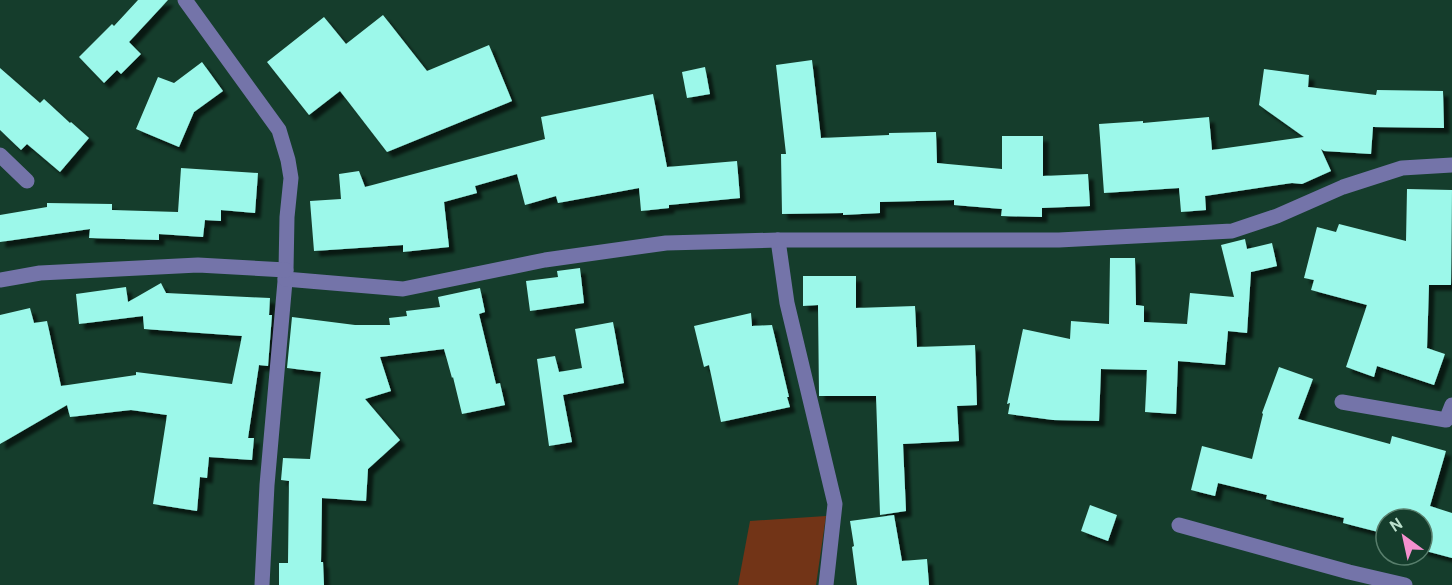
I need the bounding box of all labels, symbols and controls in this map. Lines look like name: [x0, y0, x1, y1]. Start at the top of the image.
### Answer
north arrow: [1374, 507, 1434, 567]
text: N: [1387, 515, 1407, 538]

